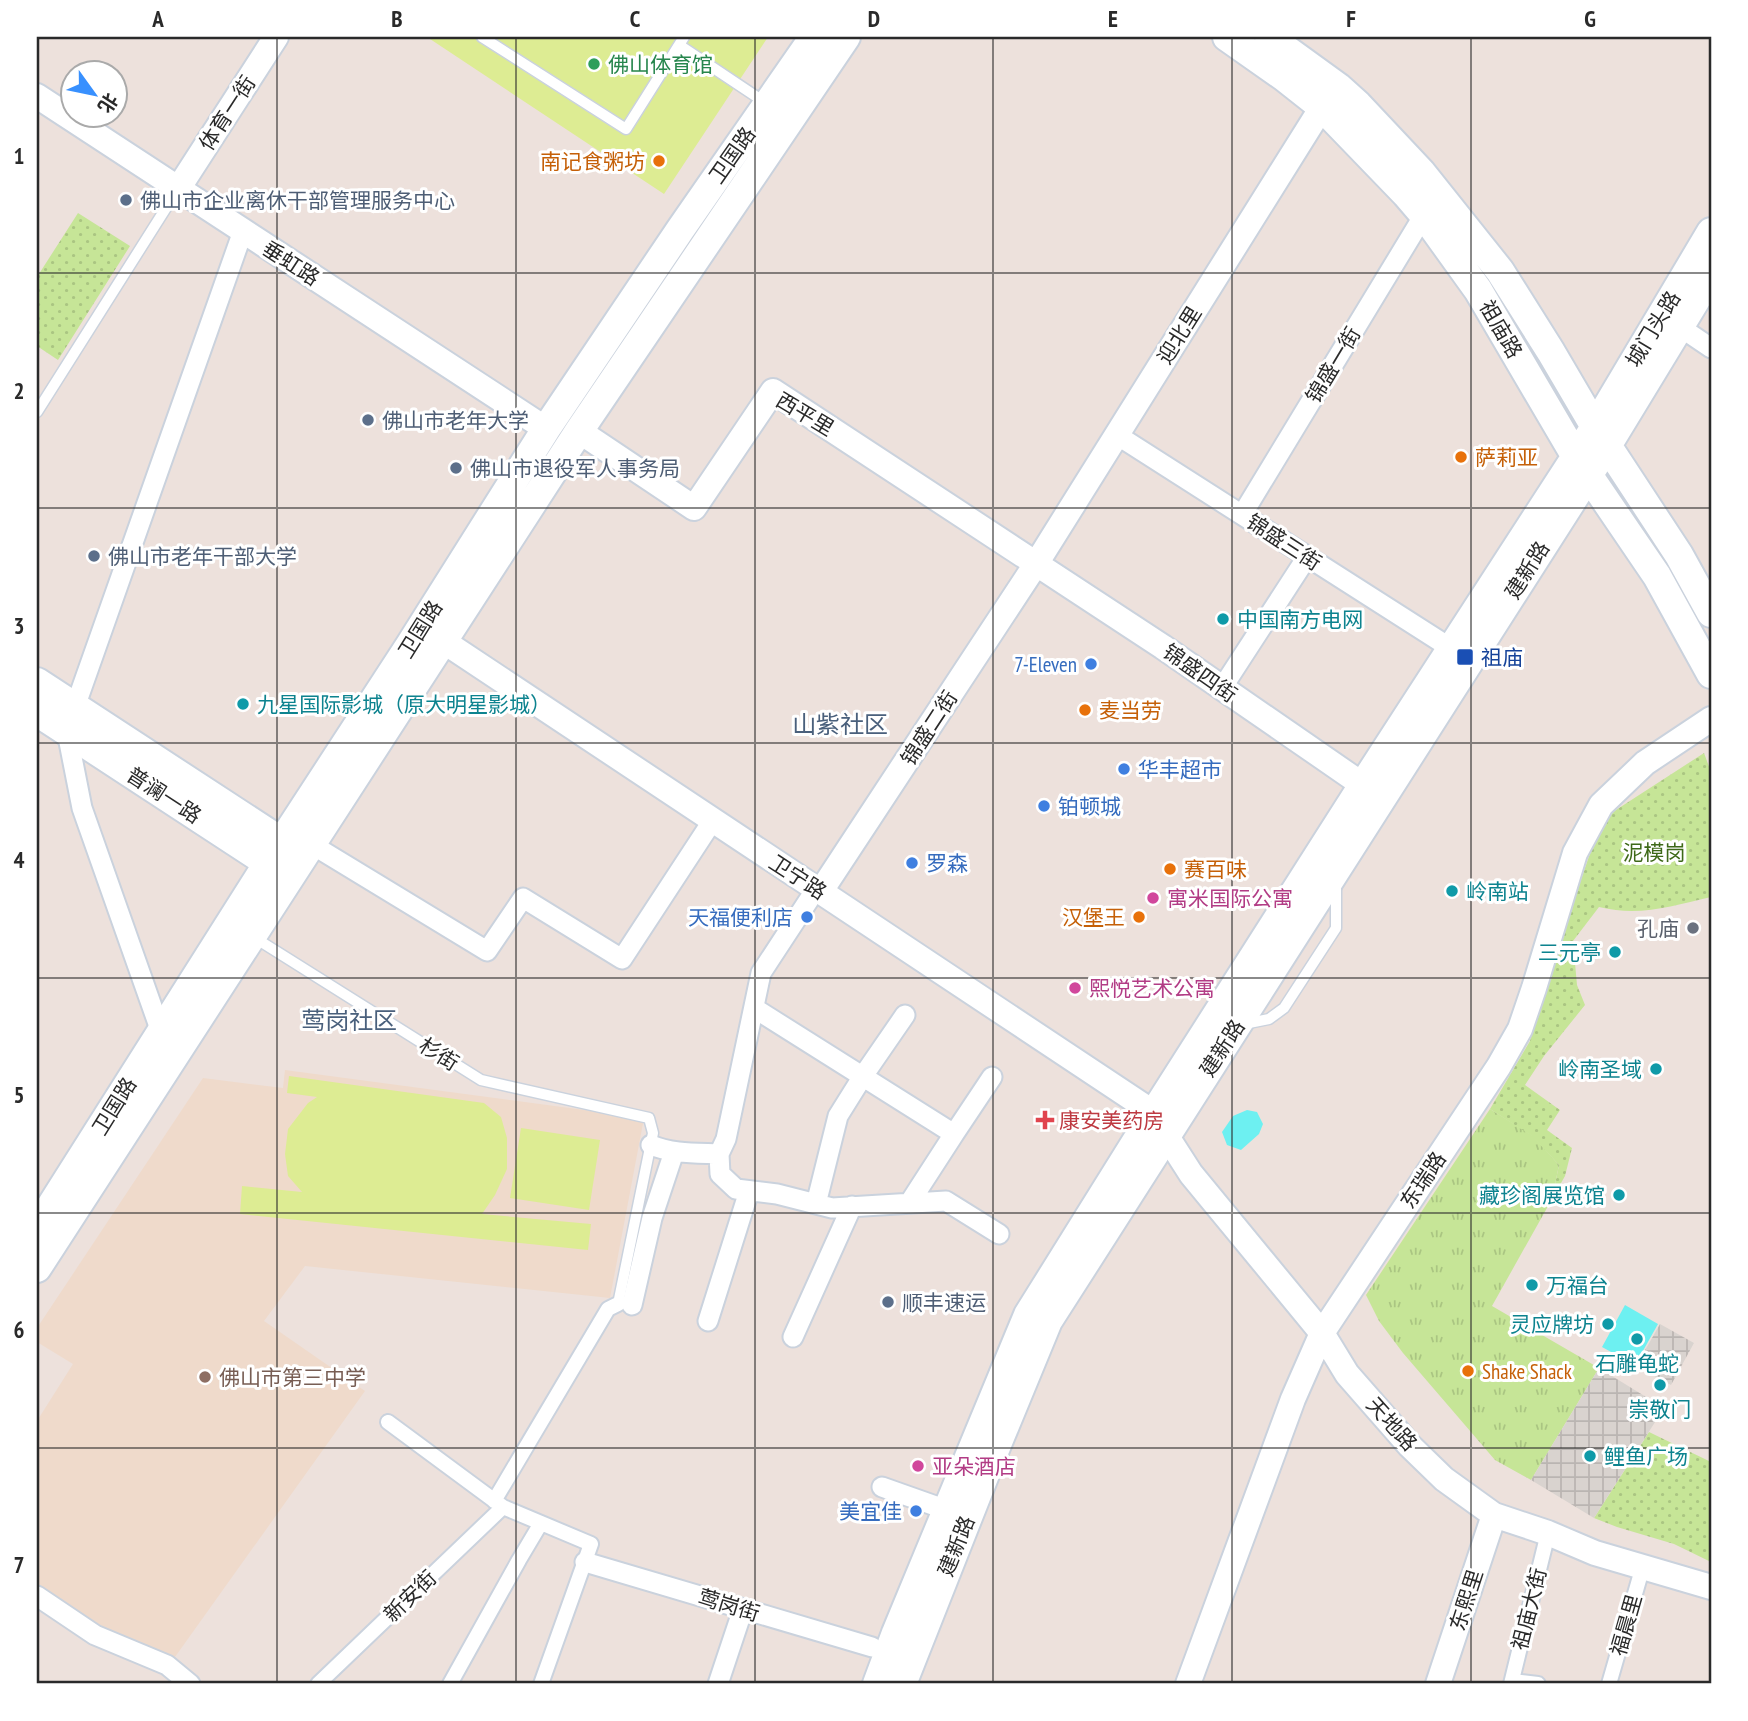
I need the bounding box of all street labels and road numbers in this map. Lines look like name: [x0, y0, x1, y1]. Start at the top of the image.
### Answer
street label: 体育一街: [193, 70, 261, 156]
street label: 卫国路: [703, 121, 761, 189]
street label: 垂虹路: [257, 235, 325, 291]
street label: 城门头路: [1620, 286, 1686, 372]
street label: 祖庙路: [1474, 295, 1528, 363]
street label: 迎北里: [1151, 301, 1207, 369]
street label: 锦盛一街: [1300, 322, 1366, 408]
street label: 西平里: [771, 386, 839, 442]
street label: 锦盛三街: [1241, 508, 1327, 576]
street label: 建新路: [1499, 536, 1555, 604]
street label: 卫国路: [392, 595, 448, 663]
street label: 锦盛四街: [1158, 638, 1242, 708]
street label: 锦盛二街: [895, 685, 963, 771]
street label: 普澜一路: [121, 761, 207, 829]
street label: 卫宁路: [764, 849, 832, 905]
street label: 建新路: [1194, 1014, 1250, 1082]
street label: 杉街: [414, 1031, 464, 1077]
street label: 卫国路: [86, 1072, 142, 1140]
street label: 东瑞路: [1394, 1146, 1452, 1214]
street label: 天地路: [1361, 1392, 1423, 1456]
street label: 建新路: [932, 1512, 980, 1580]
street label: 新安街: [378, 1564, 442, 1628]
street label: 祖庙大街: [1506, 1565, 1552, 1653]
street label: 东熙里: [1443, 1566, 1489, 1634]
street label: 莺岗街: [695, 1583, 763, 1627]
street label: 福晨里: [1604, 1591, 1648, 1659]

